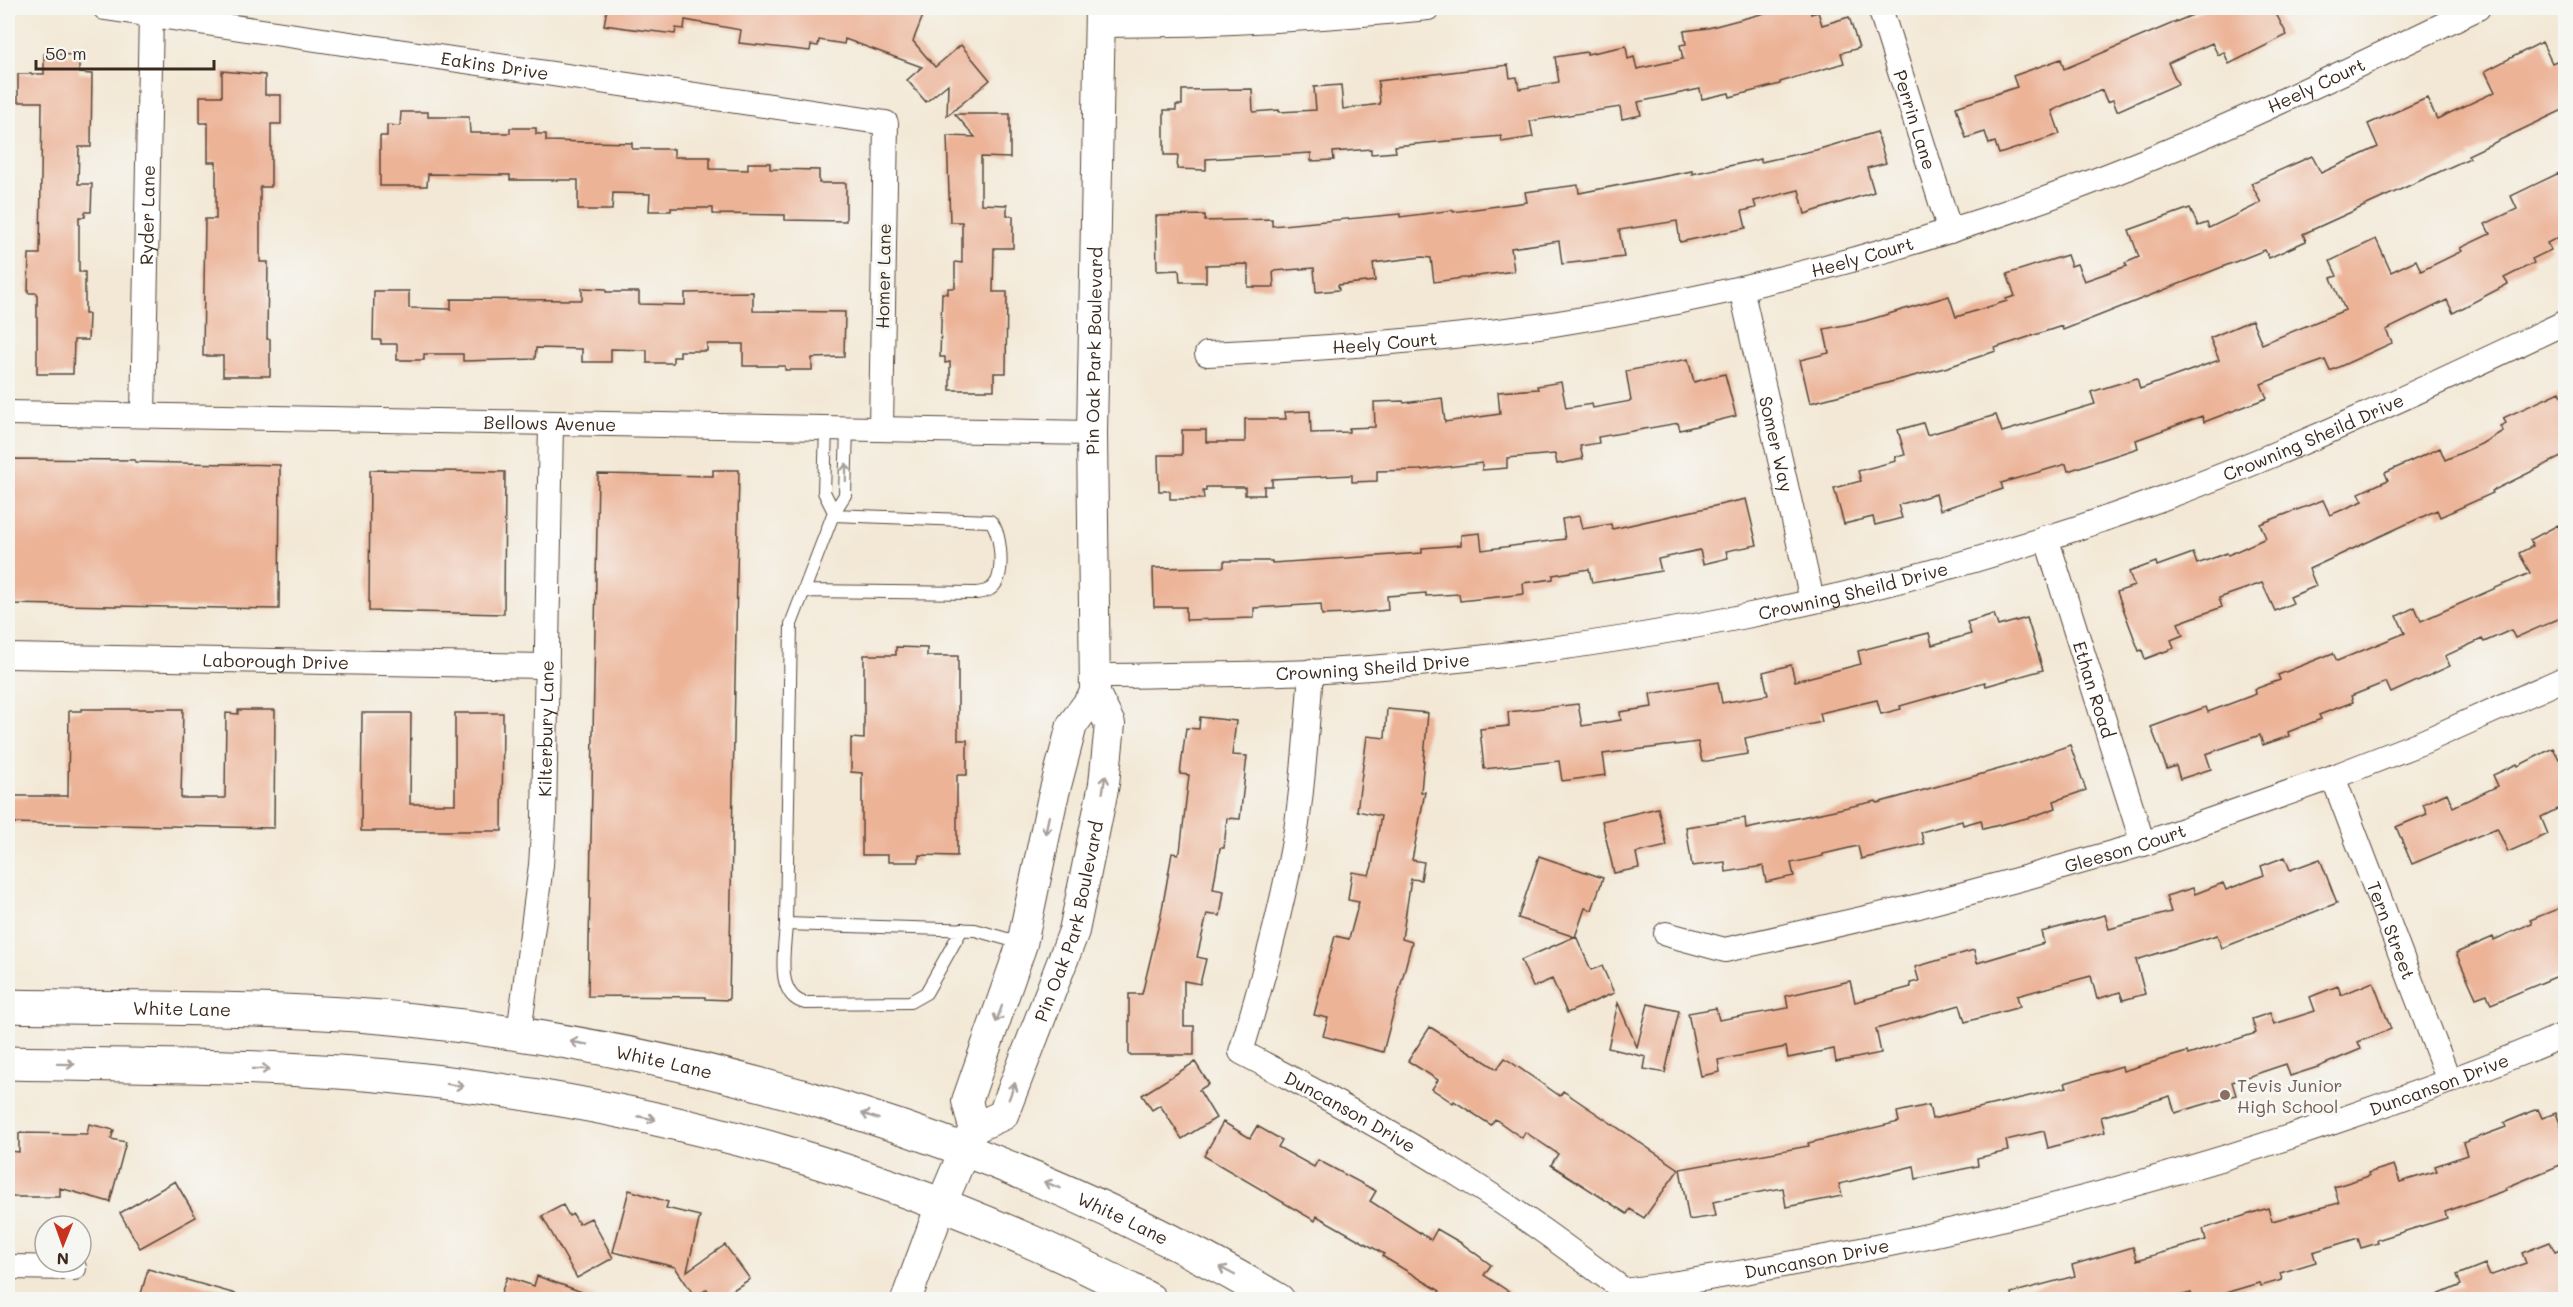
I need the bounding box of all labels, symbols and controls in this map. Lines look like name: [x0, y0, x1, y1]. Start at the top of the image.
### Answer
scale bar: [36, 33, 214, 71]
text: 50 m: [45, 41, 87, 65]
street label: Eakins Drive: [439, 46, 550, 85]
street label: Heely Court: [2263, 52, 2369, 118]
street label: Perrin Lane: [1888, 67, 1942, 173]
street label: Ryder Lane: [134, 165, 160, 265]
street label: Homer Lane: [870, 223, 896, 329]
street label: Heely Court: [1808, 231, 1916, 282]
street label: Pin Oak Park Boulevard: [1080, 247, 1108, 455]
street label: Heely Court: [1331, 326, 1438, 359]
street label: Crowning Sheild Drive: [2219, 387, 2407, 486]
street label: Somer Way: [1754, 394, 1799, 494]
street label: Bellows Avenue: [483, 410, 617, 436]
one-way arrow: [840, 463, 851, 482]
street label: Crowning Sheild Drive: [1756, 556, 1951, 625]
street label: Ethan Road: [2068, 638, 2121, 741]
street label: Crowning Sheild Drive: [1275, 647, 1471, 685]
street label: Laborough Drive: [203, 648, 349, 674]
street label: Kilterbury Lane: [532, 660, 559, 797]
one-way arrow: [1098, 775, 1109, 794]
one-way arrow: [1041, 815, 1052, 835]
street label: Gleeson Court: [2061, 818, 2189, 878]
street label: Pin Oak Park Boulevard: [1028, 819, 1108, 1025]
street label: Tern Street: [2362, 878, 2421, 983]
street label: White Lane: [133, 996, 231, 1021]
one-way arrow: [992, 1004, 1003, 1023]
one-way arrow: [570, 1038, 589, 1049]
street label: White Lane: [614, 1039, 715, 1084]
street label: Duncanson Drive: [2366, 1047, 2512, 1121]
one-way arrow: [55, 1059, 75, 1070]
one-way arrow: [250, 1063, 270, 1074]
street label: Duncanson Drive: [1280, 1065, 1420, 1158]
place label: Tevis Junior High School: [2237, 1073, 2343, 1118]
one-way arrow: [445, 1079, 465, 1090]
one-way arrow: [1007, 1082, 1018, 1100]
marker: Tevis Junior High School: [2218, 1088, 2232, 1102]
one-way arrow: [861, 1109, 880, 1120]
one-way arrow: [638, 1112, 657, 1124]
one-way arrow: [1043, 1179, 1062, 1190]
street label: White Lane: [1074, 1186, 1173, 1250]
north arrow: [33, 1214, 93, 1274]
street label: Duncanson Drive: [1742, 1233, 1891, 1284]
text: N: [56, 1249, 69, 1270]
one-way arrow: [1219, 1265, 1236, 1277]

